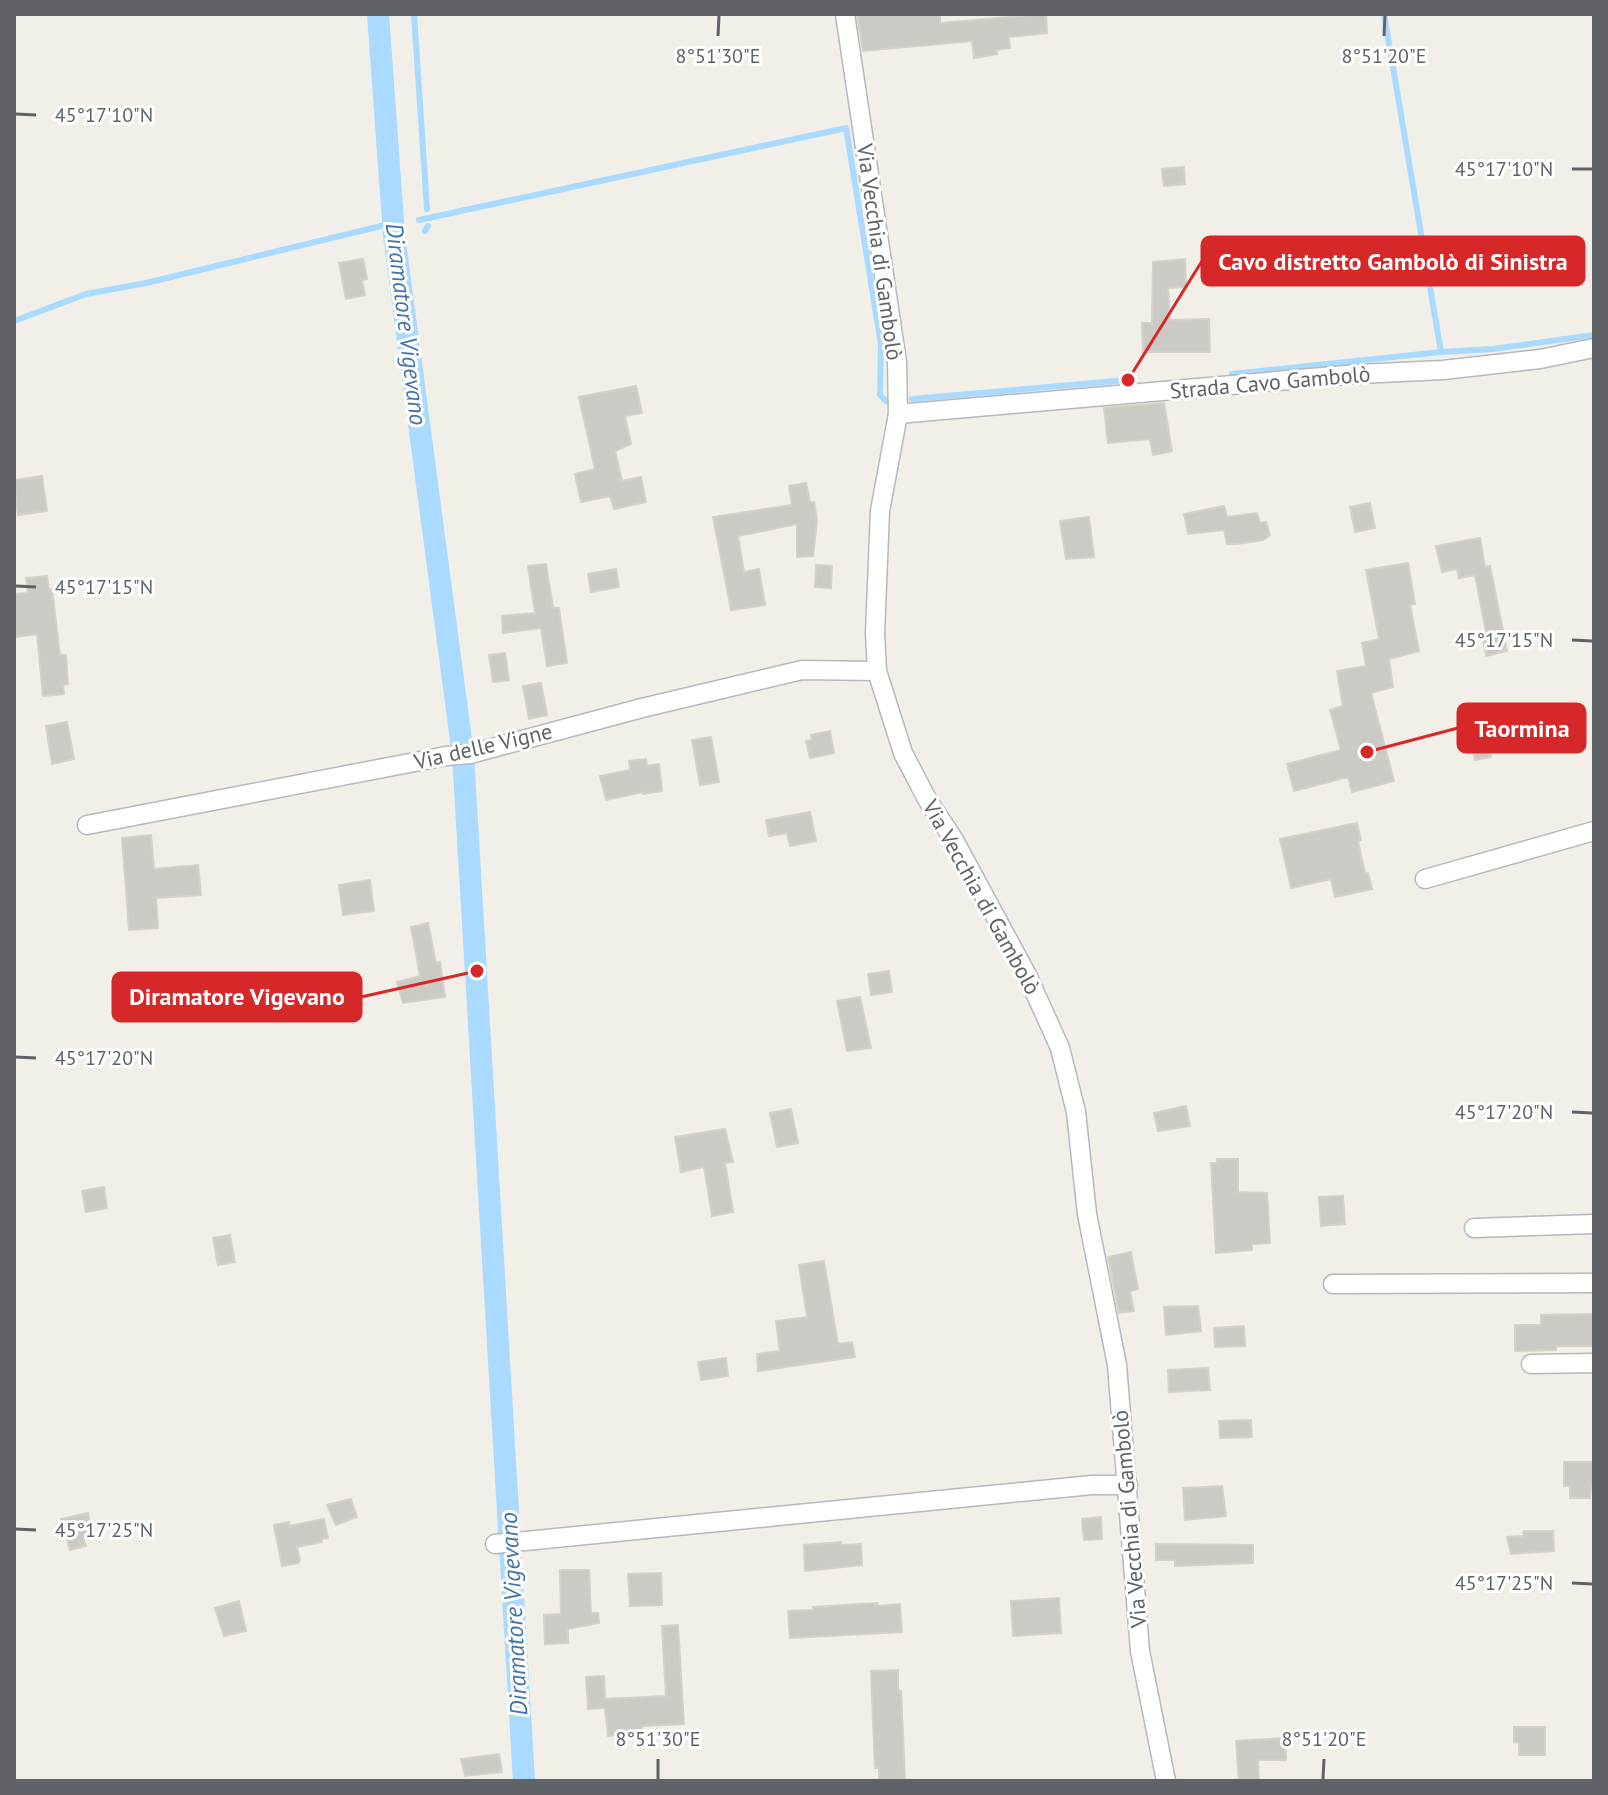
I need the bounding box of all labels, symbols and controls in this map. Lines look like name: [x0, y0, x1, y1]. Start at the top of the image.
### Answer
text: 8°51'30"E: [676, 43, 760, 69]
text: 8°51'20"E: [1342, 43, 1426, 69]
text: 45°17'10"N: [55, 102, 153, 128]
street label: Via Vecchia di Gambolò: [851, 141, 909, 362]
text: 45°17'10"N: [1455, 156, 1553, 182]
water label: Diramatore Vigevano: [379, 221, 434, 427]
callout: Cavo distretto Gambolò di Sinistra: [1202, 237, 1584, 285]
text: Cavo distretto Gambolò di Sinistra: [1218, 246, 1568, 277]
street label: Strada Cavo Gambolò: [1168, 359, 1372, 405]
text: 45°17'15"N: [55, 574, 153, 600]
text: 45°17'15"N: [1455, 627, 1553, 653]
callout: Taormina: [1458, 704, 1585, 752]
text: Taormina: [1474, 713, 1570, 744]
street label: Via delle Vigne: [410, 717, 555, 776]
street label: Via Vecchia di Gambolò: [916, 794, 1047, 999]
callout: Diramatore Vigevano: [113, 973, 361, 1021]
text: Diramatore Vigevano: [129, 981, 345, 1012]
text: 45°17'20"N: [55, 1045, 153, 1071]
text: 45°17'20"N: [1455, 1099, 1553, 1125]
street label: Via Vecchia di Gambolò: [1106, 1409, 1153, 1630]
water label: Diramatore Vigevano: [493, 1511, 534, 1717]
text: 45°17'25"N: [55, 1517, 153, 1543]
text: 45°17'25"N: [1455, 1570, 1553, 1596]
text: 8°51'30"E: [616, 1726, 700, 1752]
text: 8°51'20"E: [1282, 1726, 1366, 1752]

